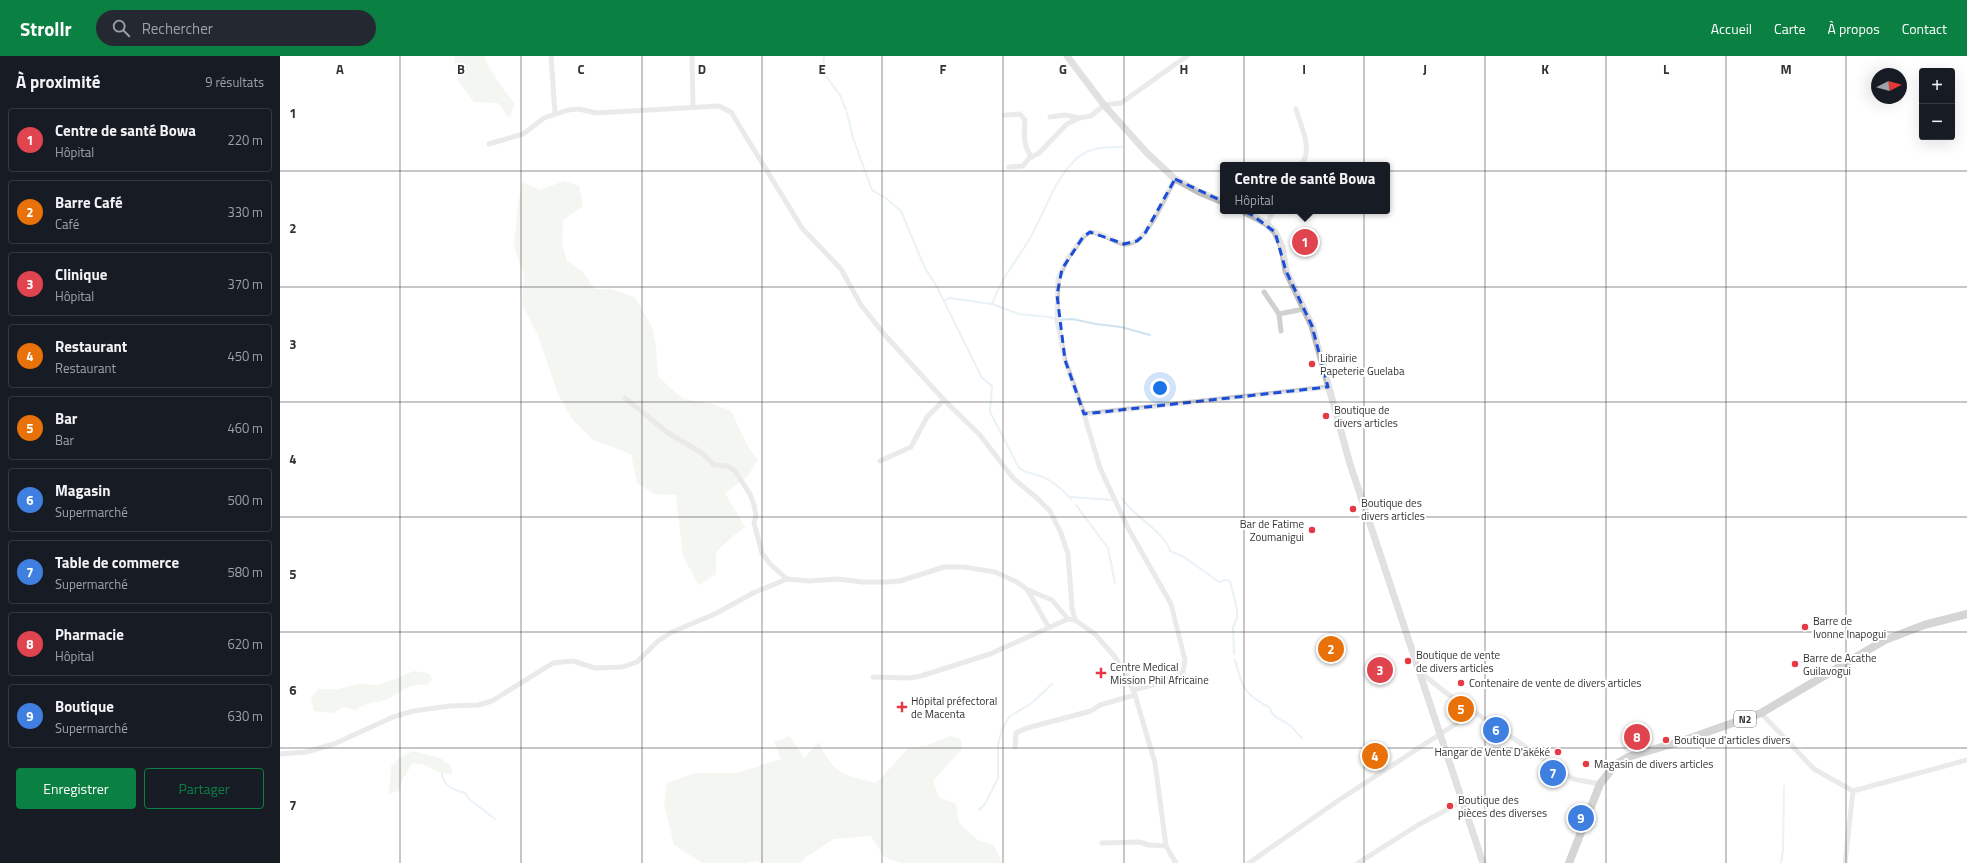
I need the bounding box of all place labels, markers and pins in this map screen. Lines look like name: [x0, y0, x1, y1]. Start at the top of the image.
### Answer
pin: 1: [1292, 227, 1318, 257]
place label: Librairie Papeterie Guelaba: [1320, 350, 1405, 379]
marker: Librairie Papeterie Guelaba: [1307, 359, 1317, 369]
place label: Boutique de divers articles: [1334, 402, 1398, 431]
marker: Boutique de divers articles: [1321, 411, 1331, 421]
place label: Boutique des divers articles: [1361, 495, 1425, 524]
marker: Boutique des divers articles: [1348, 504, 1358, 514]
place label: Bar de Fatime Zoumanigui: [1240, 516, 1304, 545]
marker: Bar de Fatime Zoumanigui: [1307, 525, 1317, 535]
place label: Barre de Ivonne Inapogui: [1813, 613, 1886, 642]
marker: Barre de Ivonne Inapogui: [1800, 622, 1810, 632]
pin: 2: [1318, 634, 1344, 664]
place label: Boutique de vente de divers articles: [1416, 647, 1501, 676]
place label: Barre de Acathe Guilavogui: [1803, 650, 1877, 679]
pin: 3: [1367, 655, 1393, 685]
marker: Boutique de vente de divers articles: [1403, 656, 1413, 666]
place label: Centre Medical Mission Phil Africaine: [1110, 659, 1209, 688]
marker: Barre de Acathe Guilavogui: [1790, 659, 1800, 669]
marker: Centre Medical Mission Phil Africaine: [1095, 667, 1107, 679]
place label: Contenaire de vente de divers articles: [1469, 675, 1641, 691]
marker: Contenaire de vente de divers articles: [1456, 678, 1466, 688]
place label: Hôpital préfectoral de Macenta: [911, 693, 997, 722]
pin: 5: [1448, 694, 1474, 724]
marker: Hôpital préfectoral de Macenta: [896, 701, 908, 713]
pin: 6: [1483, 715, 1509, 745]
pin: 8: [1624, 722, 1650, 752]
place label: Boutique d'articles divers: [1674, 732, 1790, 748]
marker: Boutique d'articles divers: [1661, 735, 1671, 745]
pin: 4: [1362, 741, 1388, 771]
place label: Hangar de Vente D'akéké: [1434, 744, 1550, 760]
marker: Hangar de Vente D'akéké: [1553, 747, 1563, 757]
place label: Magasin de divers articles: [1594, 756, 1713, 772]
pin: 7: [1540, 758, 1566, 788]
marker: Magasin de divers articles: [1581, 759, 1591, 769]
place label: Boutique des pièces des diverses: [1458, 792, 1547, 821]
marker: Boutique des pièces des diverses: [1445, 801, 1455, 811]
pin: 9: [1568, 803, 1594, 833]

